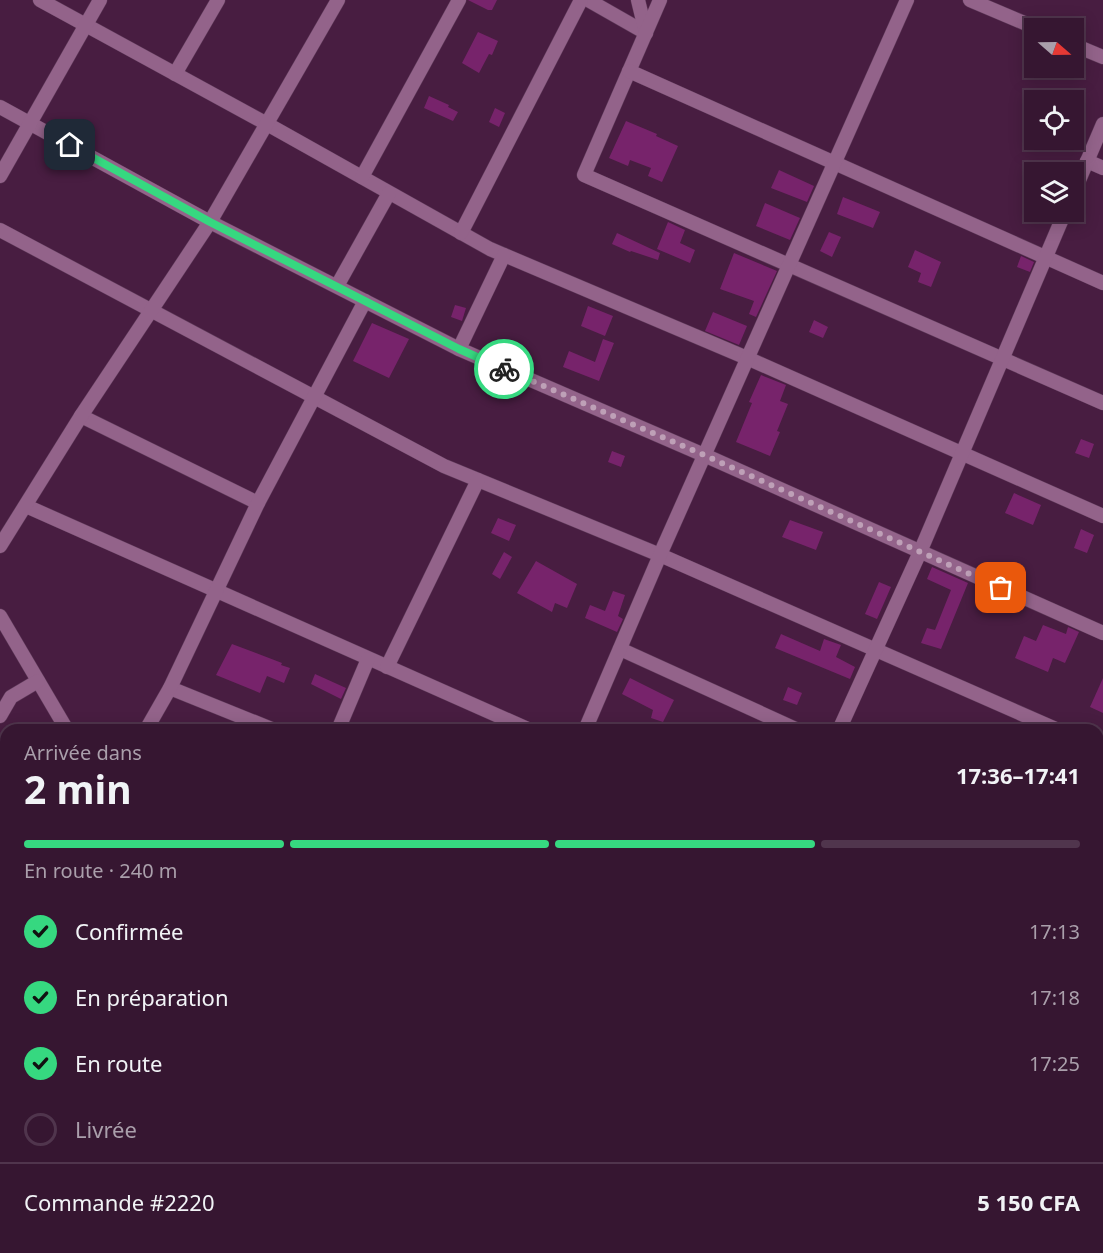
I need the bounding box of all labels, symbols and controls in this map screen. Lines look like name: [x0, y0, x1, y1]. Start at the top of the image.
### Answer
north arrow: [1024, 18, 1084, 78]
map controls: [1024, 18, 1084, 222]
button: locate: [1024, 90, 1084, 150]
pin: [44, 119, 95, 170]
icon: home: [53, 128, 86, 161]
button: layers: [1024, 162, 1084, 222]
courier: [474, 339, 534, 399]
icon: bike: [488, 353, 521, 386]
pin: [975, 562, 1026, 613]
icon: bag: [984, 571, 1017, 604]
text: Arrivée dans: [24, 739, 142, 766]
text: 17:36–17:41: [956, 760, 1080, 790]
text: 2 min: [24, 762, 131, 815]
text: En route · 240 m: [24, 857, 177, 884]
icon: check: [24, 915, 57, 948]
text: Confirmée: [75, 916, 184, 946]
text: 17:13: [1029, 918, 1080, 945]
icon: check: [24, 981, 57, 1014]
text: En préparation: [75, 982, 229, 1012]
text: 17:18: [1029, 984, 1080, 1011]
icon: check: [24, 1047, 57, 1080]
text: En route: [75, 1048, 162, 1078]
text: 17:25: [1029, 1050, 1080, 1077]
text: Livrée: [75, 1114, 137, 1144]
text: Commande #2220: [24, 1187, 215, 1217]
text: 5 150 CFA: [977, 1187, 1080, 1217]

